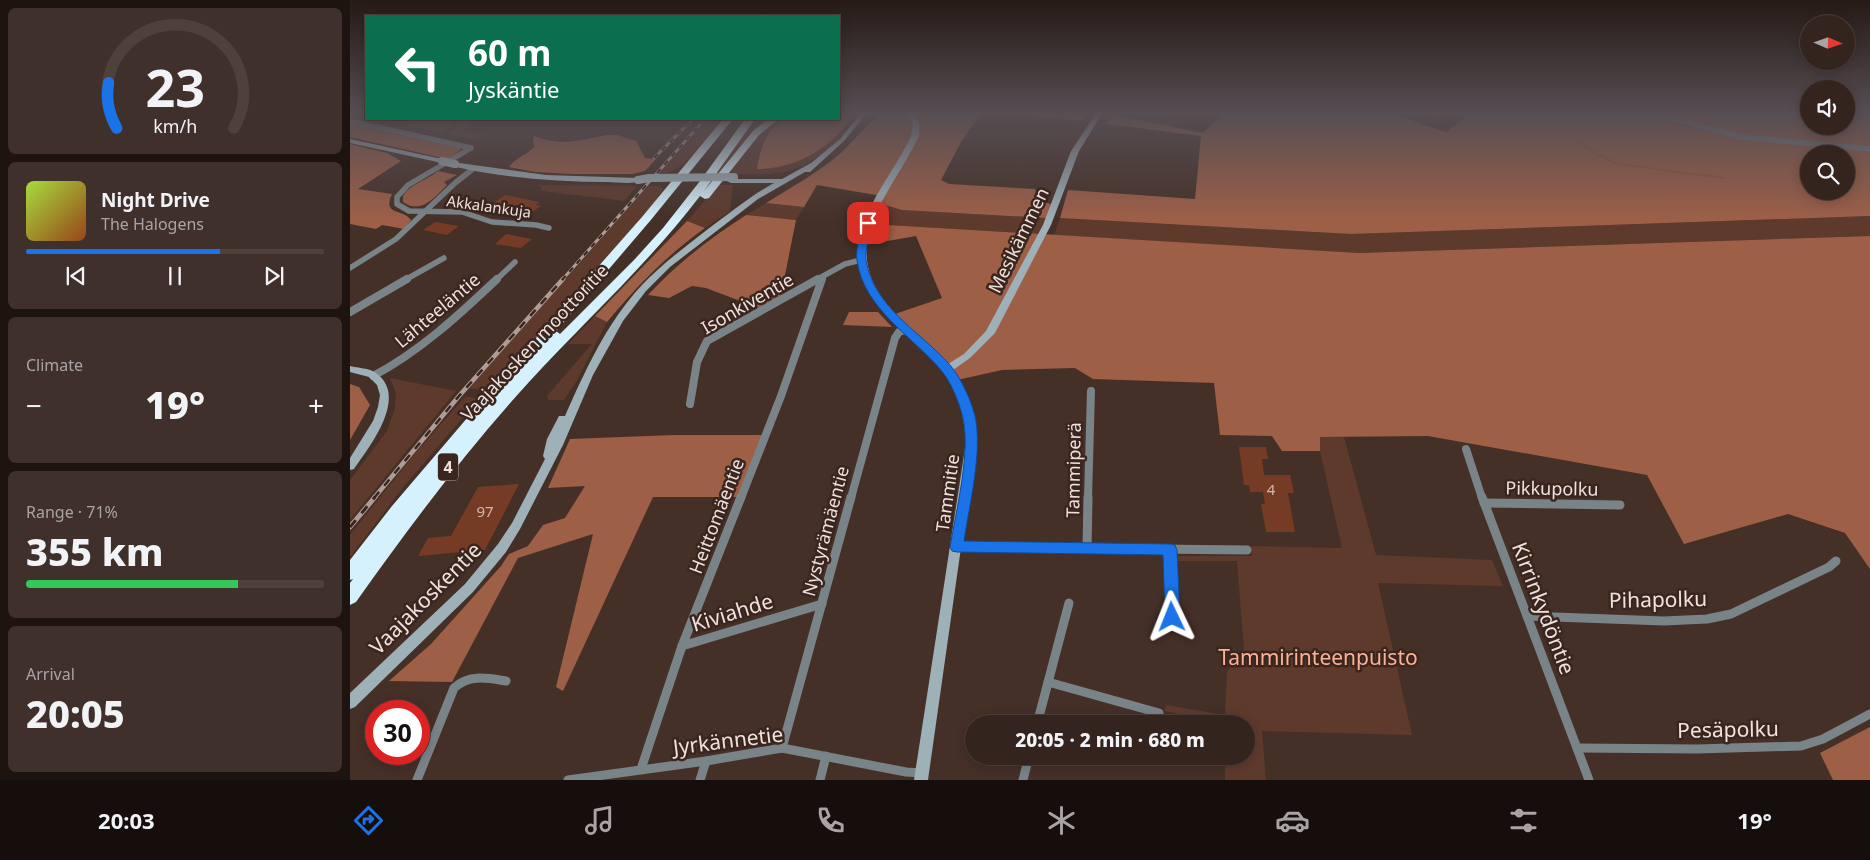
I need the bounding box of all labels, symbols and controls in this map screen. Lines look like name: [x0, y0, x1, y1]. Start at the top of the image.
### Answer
north arrow: [1800, 15, 1855, 70]
map controls: [1800, 15, 1855, 200]
text: 60 m: [468, 29, 551, 76]
icon: left: [385, 35, 450, 100]
text: 23: [145, 51, 205, 122]
text: Jyskäntie: [468, 74, 559, 104]
button: sound: [1800, 80, 1855, 135]
text: km/h: [153, 114, 197, 138]
button: search: [1800, 145, 1855, 200]
street label: Mesikämmen: [982, 183, 1054, 297]
text: Night Drive: [101, 187, 210, 213]
street label: Akkalankuja: [445, 190, 533, 222]
pin: [847, 202, 889, 244]
icon: arrive: [854, 209, 882, 237]
text: The Halogens: [101, 213, 204, 235]
street label: Vaajakosken moottoritie: [455, 259, 613, 425]
icon: previous: [62, 262, 90, 290]
icon: pause: [161, 262, 189, 290]
icon: next: [260, 262, 288, 290]
street label: Lähteeläntie: [389, 267, 485, 353]
street label: Isonkiventie: [697, 267, 797, 339]
text: Climate: [26, 354, 83, 376]
text: 19°: [145, 378, 205, 430]
text: −: [26, 386, 42, 424]
text: +: [308, 386, 324, 424]
street label: Tammiperä: [1060, 422, 1086, 518]
street label: Tammitie: [930, 453, 964, 533]
road number: 4: [438, 454, 458, 481]
street label: Heittomäentie: [683, 455, 749, 577]
street label: Nystyrämäentie: [796, 463, 854, 599]
street label: Pikkupolku: [1505, 475, 1599, 501]
house number: 4: [1267, 479, 1276, 499]
text: Range · 71%: [26, 501, 118, 523]
house number: 97: [476, 501, 494, 521]
text: 355 km: [26, 525, 164, 577]
street label: Vaajakoskentie: [363, 536, 487, 660]
street label: Kirrinkydöntie: [1506, 538, 1582, 678]
street label: Pihapolku: [1609, 584, 1707, 614]
street label: Kiviahde: [688, 586, 776, 638]
position arrow: [1145, 590, 1197, 642]
park label: Tammirinteenpuisto: [1218, 643, 1418, 671]
text: Arrival: [26, 663, 75, 685]
text: 20:05: [26, 687, 125, 739]
speed limit sign: 30: [365, 700, 430, 765]
street label: Pesäpolku: [1677, 714, 1779, 744]
street label: Jyrkännetie: [669, 719, 785, 761]
text: 20:05 · 2 min · 680 m: [1015, 727, 1205, 753]
icon: directions: [351, 803, 386, 838]
icon: music: [582, 803, 617, 838]
icon: phone: [813, 803, 848, 838]
icon: climate: [1044, 803, 1079, 838]
icon: car: [1275, 803, 1310, 838]
icon: filters: [1506, 803, 1541, 838]
text: 20:03: [98, 805, 155, 835]
text: 19°: [1737, 805, 1772, 835]

